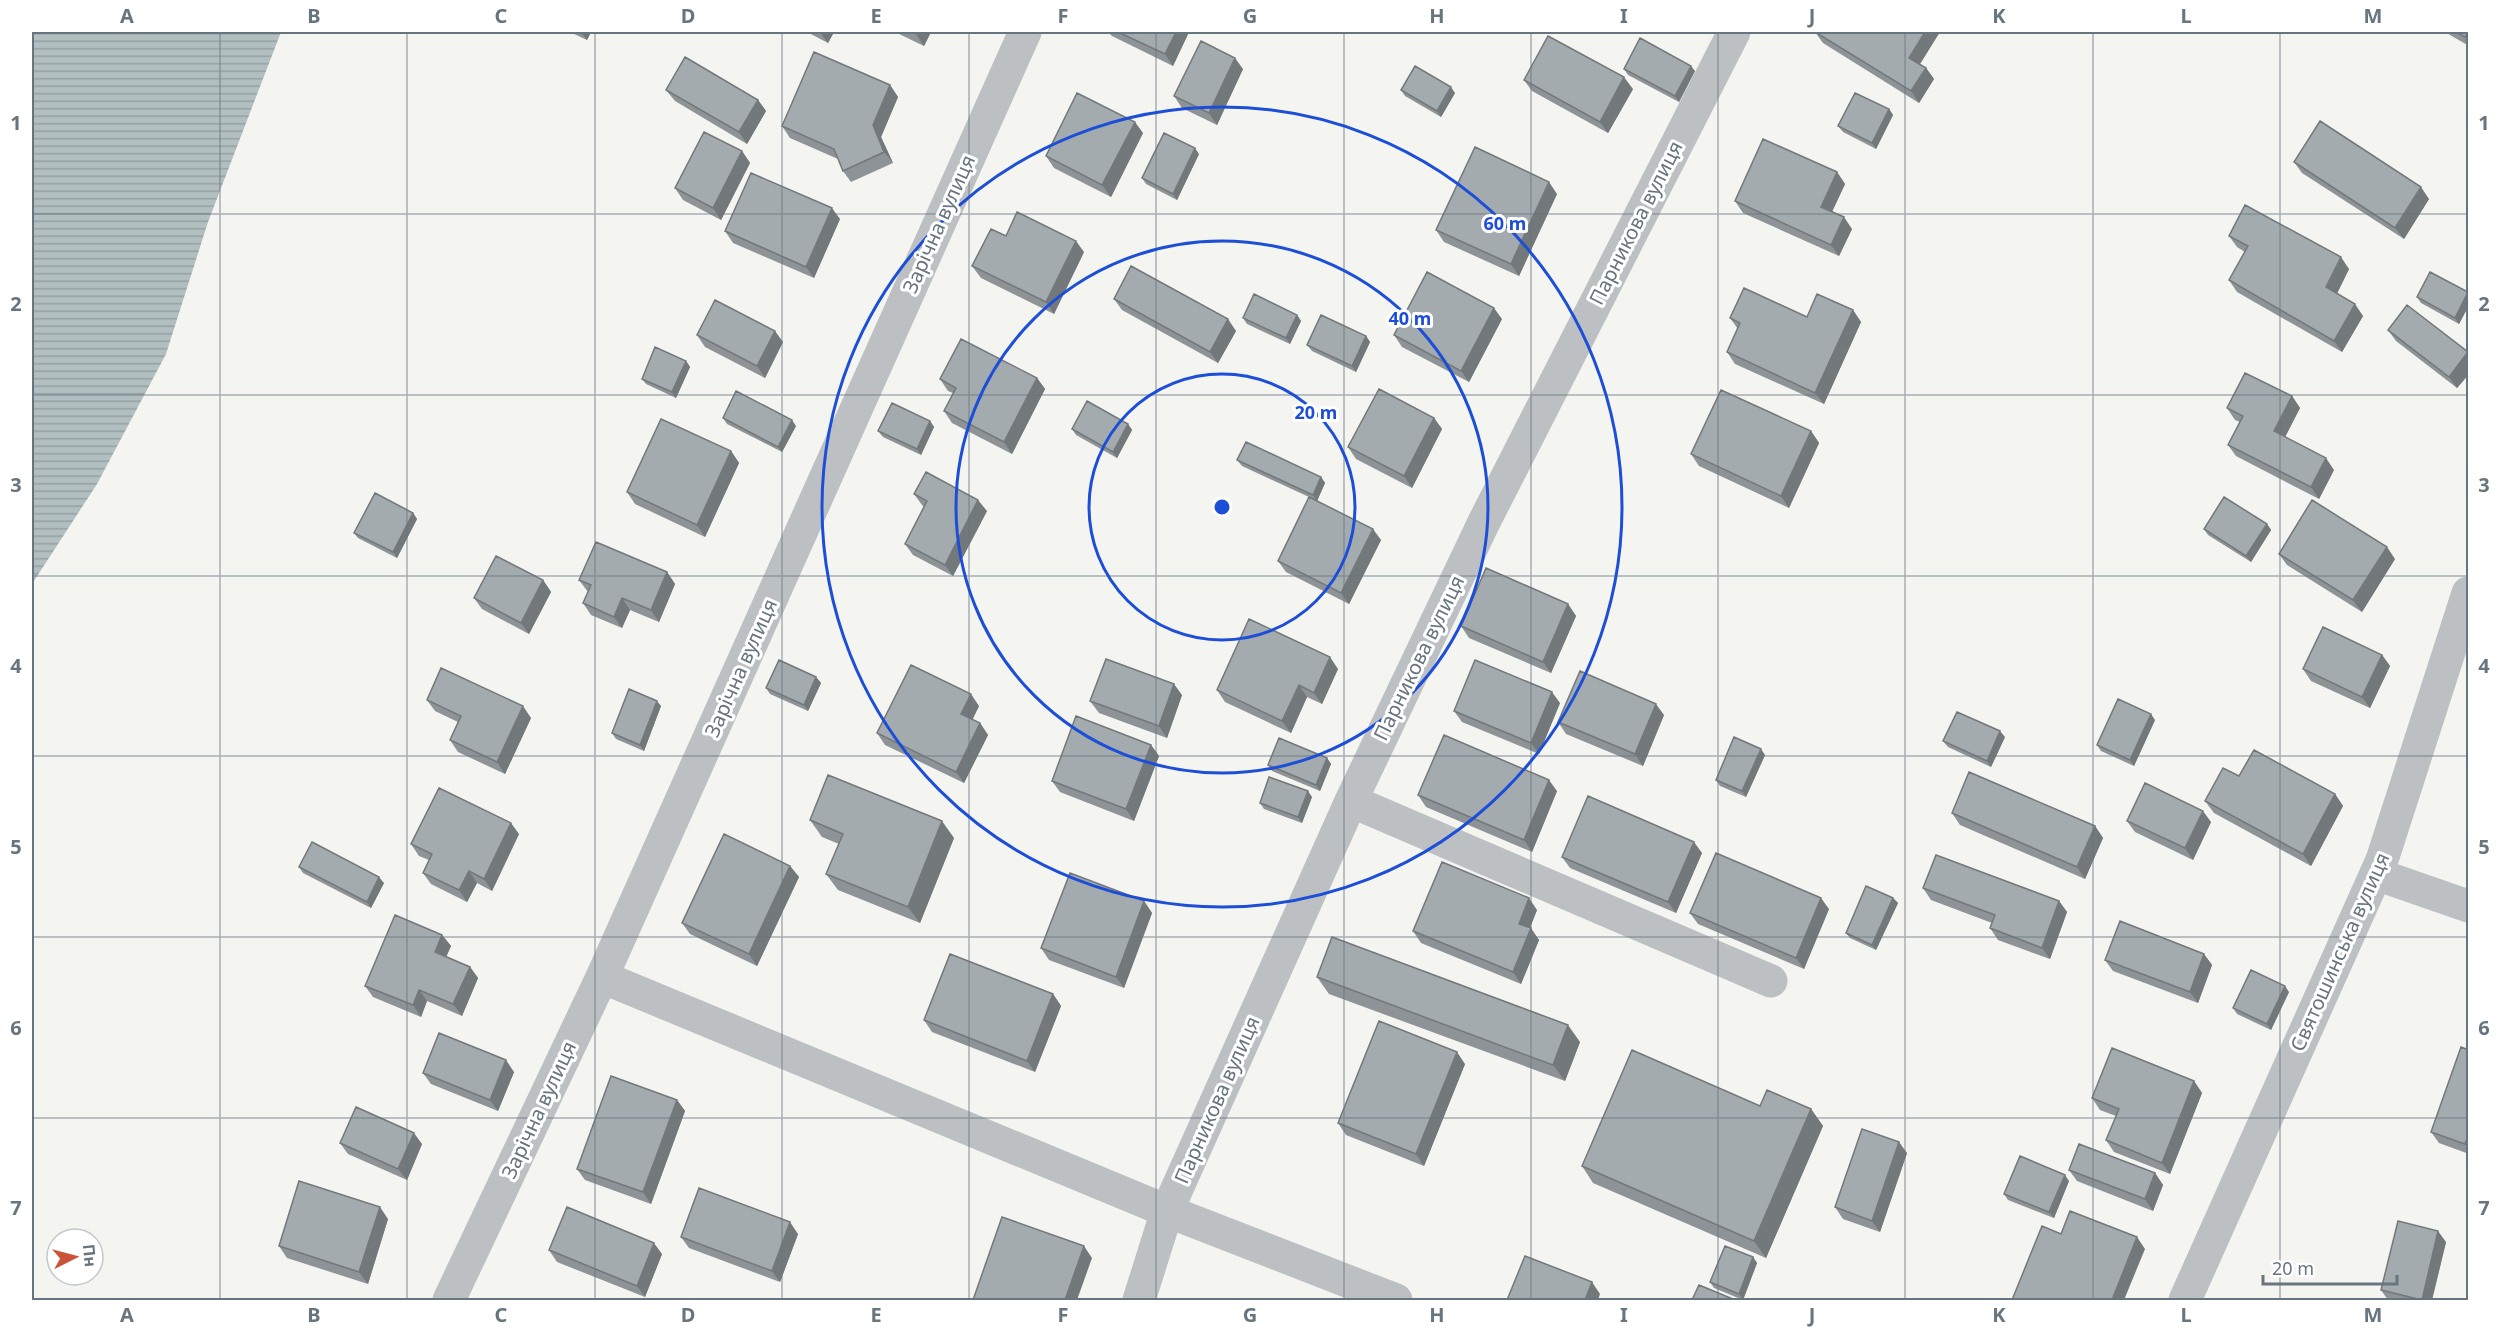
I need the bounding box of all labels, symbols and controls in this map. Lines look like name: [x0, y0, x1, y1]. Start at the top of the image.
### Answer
text: A: [120, 2, 134, 29]
text: B: [307, 2, 321, 29]
text: C: [495, 2, 508, 29]
text: D: [681, 2, 695, 29]
text: E: [870, 2, 882, 29]
text: F: [1058, 2, 1068, 29]
text: G: [1243, 2, 1257, 29]
text: H: [1429, 2, 1445, 29]
text: I: [1620, 2, 1628, 29]
text: J: [1807, 2, 1815, 29]
text: K: [1992, 2, 2006, 29]
text: L: [2180, 2, 2192, 29]
text: M: [2364, 2, 2382, 29]
text: 1: [10, 109, 22, 136]
text: 1: [2478, 109, 2490, 136]
street label: Парникова вулиця: [1583, 136, 1689, 309]
street label: Зарічна вулиця: [896, 150, 981, 297]
text: 60 m: [1484, 211, 1526, 235]
text: 2: [10, 290, 22, 317]
text: 2: [2478, 290, 2490, 317]
text: 40 m: [1389, 306, 1431, 330]
text: 20 m: [1295, 400, 1337, 424]
text: 3: [10, 471, 22, 498]
text: 3: [2478, 471, 2490, 498]
centre of rings: [1212, 497, 1232, 517]
street label: Парникова вулиця: [1367, 571, 1470, 745]
street label: Зарічна вулиця: [698, 594, 783, 741]
text: 4: [10, 652, 22, 679]
text: 4: [2478, 652, 2490, 679]
text: 5: [10, 833, 22, 860]
text: 5: [2478, 833, 2490, 860]
street label: Святошинська вулиця: [2284, 848, 2396, 1055]
street label: Парникова вулиця: [1167, 1012, 1266, 1188]
text: 6: [10, 1014, 22, 1041]
text: 6: [2478, 1014, 2490, 1041]
street label: Зарічна вулиця: [495, 1037, 582, 1183]
text: 7: [10, 1194, 22, 1221]
text: 7: [2478, 1194, 2490, 1221]
north arrow: [45, 1227, 105, 1287]
text: Пн: [78, 1243, 102, 1268]
scale bar: [2263, 1248, 2396, 1286]
text: 20 m: [2272, 1256, 2314, 1280]
text: A: [120, 1301, 134, 1328]
text: B: [307, 1301, 321, 1328]
text: C: [495, 1301, 508, 1328]
text: D: [681, 1301, 695, 1328]
text: E: [870, 1301, 882, 1328]
text: F: [1058, 1301, 1068, 1328]
text: G: [1243, 1301, 1257, 1328]
text: H: [1429, 1301, 1445, 1328]
text: I: [1620, 1301, 1628, 1328]
text: J: [1807, 1301, 1815, 1328]
text: K: [1992, 1301, 2006, 1328]
text: L: [2180, 1301, 2192, 1328]
text: M: [2364, 1301, 2382, 1328]

